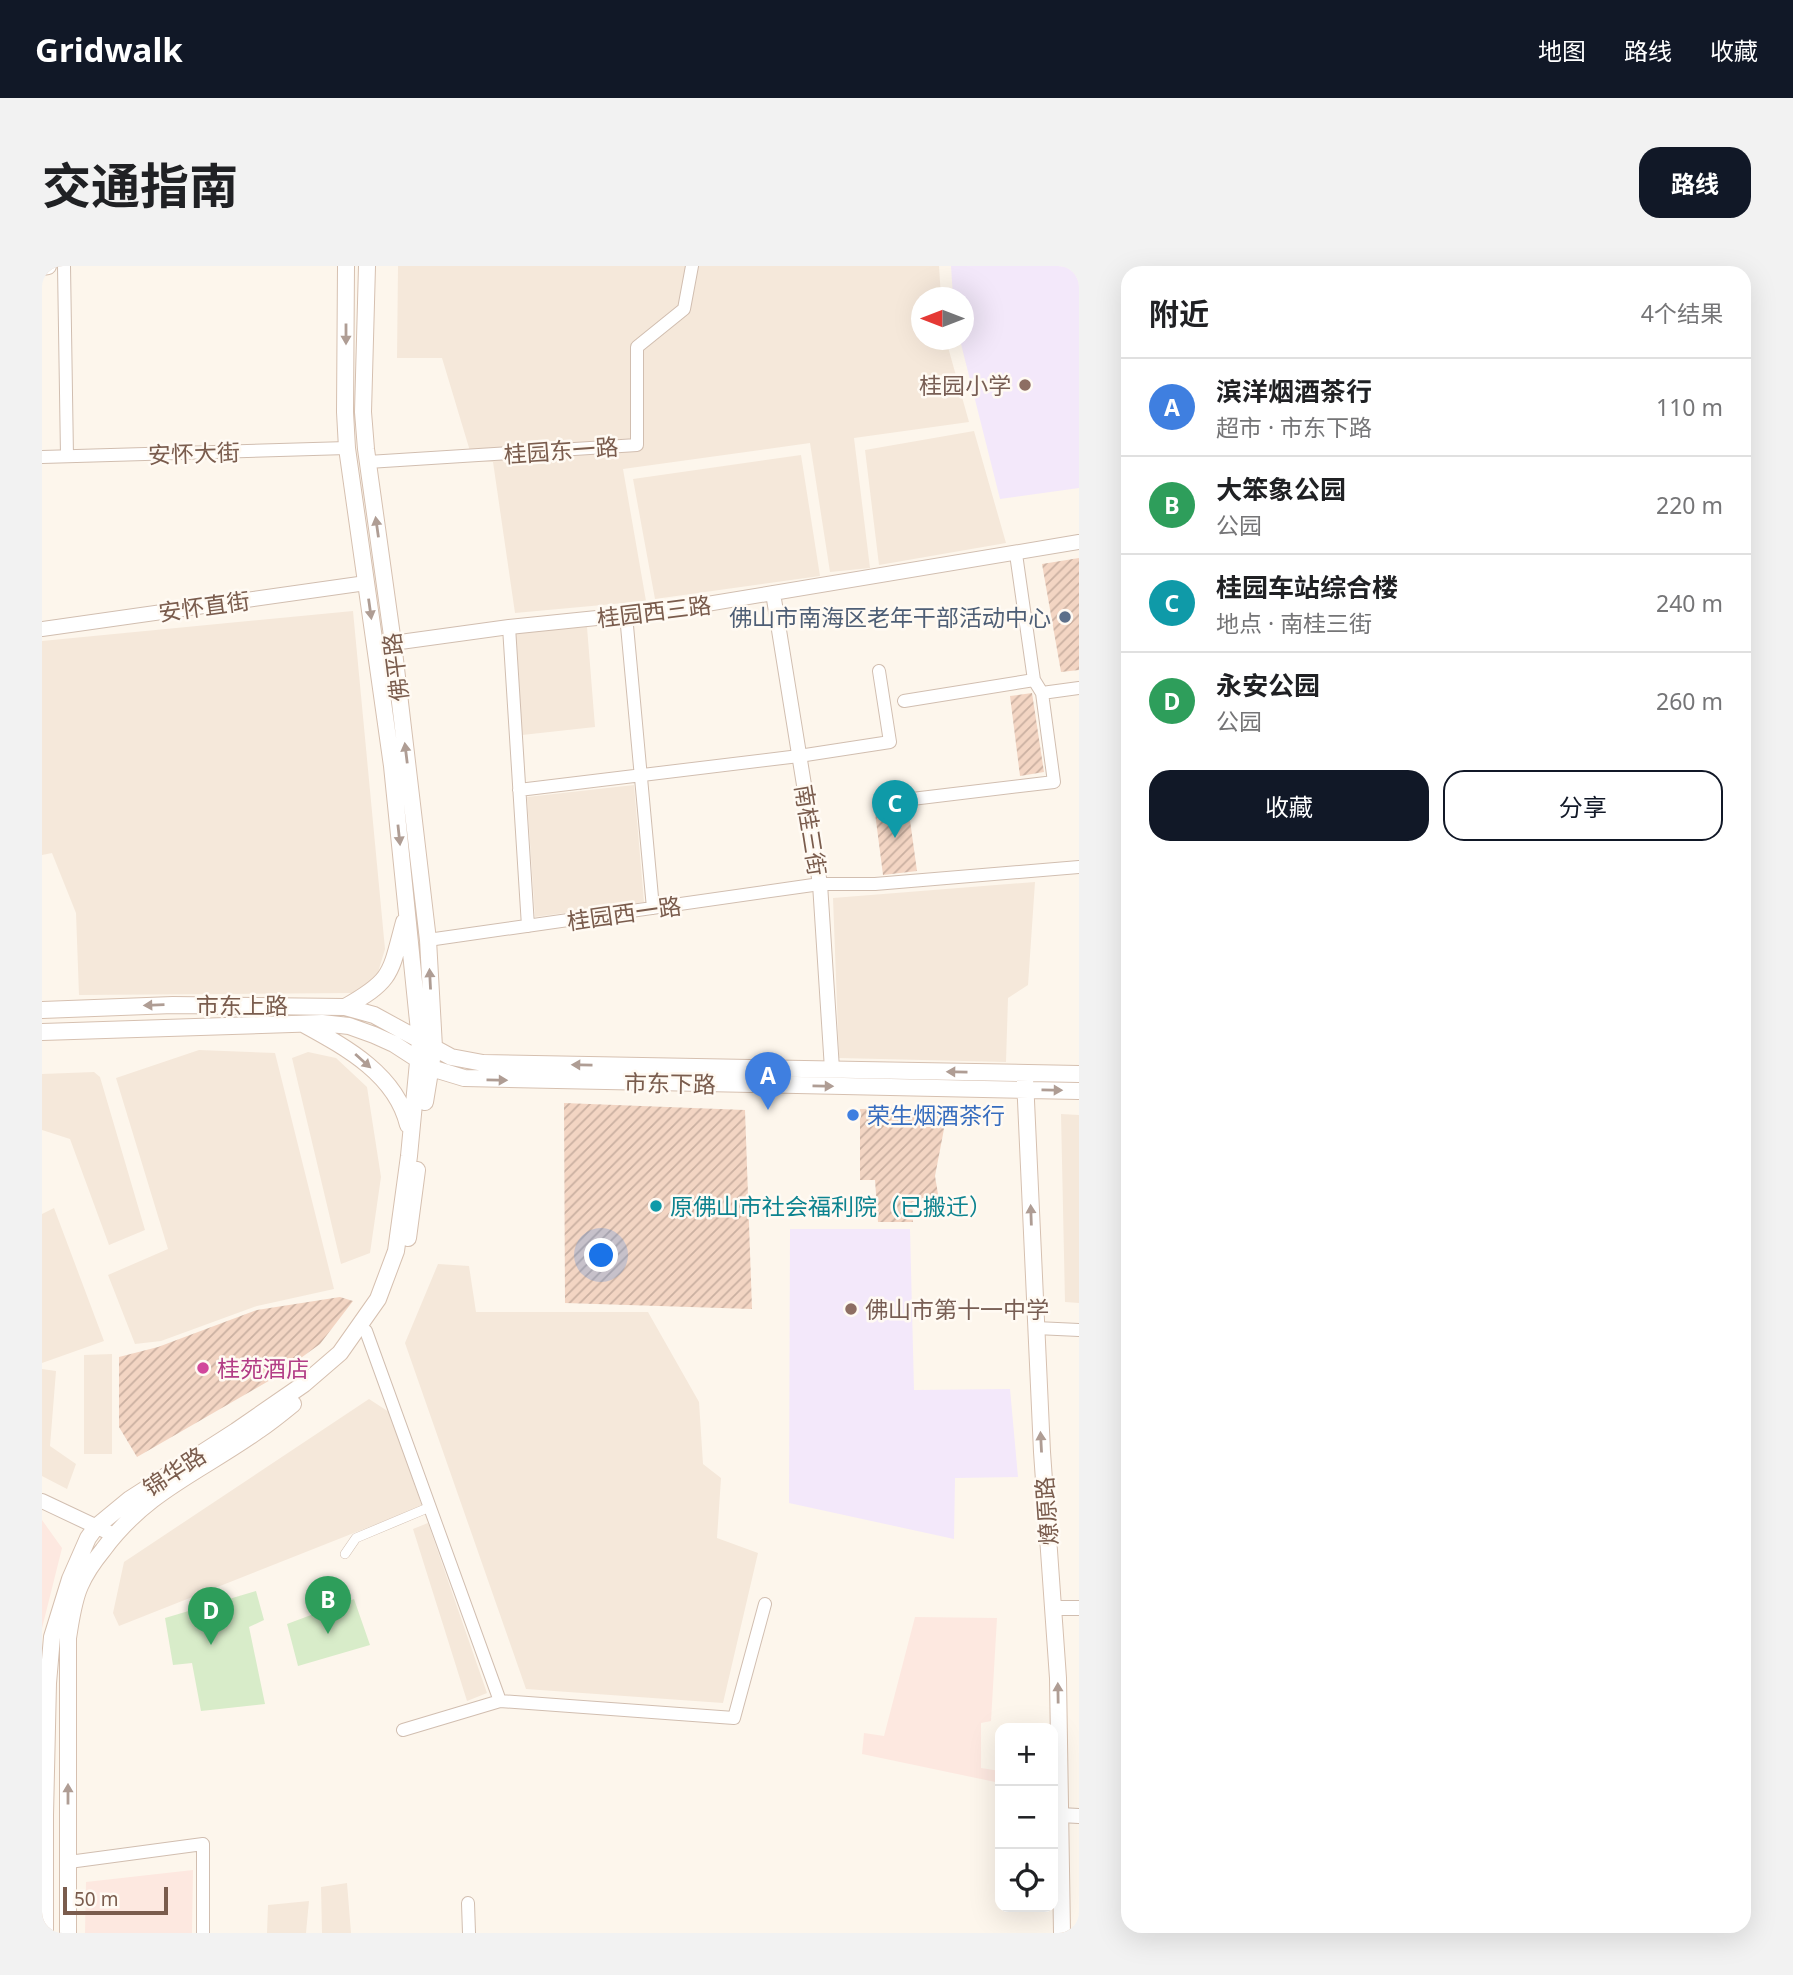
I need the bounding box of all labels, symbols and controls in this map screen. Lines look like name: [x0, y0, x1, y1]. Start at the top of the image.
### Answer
text: Gridwalk: [35, 27, 183, 72]
text: 地图: [1538, 34, 1586, 67]
text: 路线: [1624, 34, 1672, 67]
text: 收藏: [1710, 34, 1758, 67]
button: 路线: [1639, 147, 1751, 218]
text: 交通指南: [42, 152, 238, 218]
north arrow: [911, 287, 974, 350]
text: 附近: [1149, 293, 1209, 334]
text: 4个结果: [1641, 297, 1723, 329]
one-way arrow: [340, 323, 352, 345]
place label: 桂园小学: [919, 369, 1011, 401]
text: 滨洋烟酒茶行: [1216, 373, 1372, 409]
marker: 桂园小学: [1017, 377, 1033, 393]
text: A: [1164, 391, 1180, 423]
text: 110 m: [1656, 391, 1723, 423]
text: 超市 · 市东下路: [1216, 411, 1372, 443]
street label: 桂园东一路: [503, 430, 619, 470]
street label: 安怀大街: [147, 435, 241, 471]
text: 大笨象公园: [1216, 471, 1346, 507]
text: B: [1164, 489, 1180, 521]
text: 220 m: [1656, 489, 1723, 521]
text: 公园: [1216, 509, 1262, 541]
one-way arrow: [371, 516, 382, 538]
text: 桂园车站综合楼: [1216, 569, 1398, 605]
street label: 安怀直街: [156, 584, 252, 628]
text: C: [1165, 587, 1179, 619]
text: 240 m: [1656, 587, 1723, 619]
street label: 桂园西三路: [595, 588, 713, 634]
one-way arrow: [365, 598, 376, 620]
place label: 佛山市南海区老年干部活动中心: [729, 601, 1051, 633]
text: 地点 · 南桂三街: [1216, 607, 1372, 639]
marker: 佛山市南海区老年干部活动中心: [1057, 609, 1073, 625]
street label: 佛平路: [375, 631, 415, 703]
text: 永安公园: [1216, 667, 1320, 703]
text: D: [1164, 685, 1180, 717]
text: 260 m: [1656, 685, 1723, 717]
text: 公园: [1216, 705, 1262, 737]
one-way arrow: [400, 742, 411, 764]
button: 收藏: [1149, 770, 1429, 841]
button: 分享: [1443, 770, 1723, 841]
pin: C: [872, 780, 918, 838]
street label: 南桂三街: [788, 782, 834, 878]
one-way arrow: [393, 824, 404, 846]
street label: 桂园西一路: [565, 889, 683, 937]
one-way arrow: [424, 968, 435, 990]
street label: 市东上路: [196, 989, 288, 1021]
one-way arrow: [143, 1000, 165, 1011]
pin: A: [745, 1052, 791, 1110]
one-way arrow: [354, 1053, 372, 1069]
one-way arrow: [571, 1059, 593, 1071]
street label: 市东下路: [624, 1066, 716, 1100]
one-way arrow: [945, 1066, 967, 1077]
one-way arrow: [487, 1074, 509, 1086]
one-way arrow: [812, 1080, 834, 1092]
one-way arrow: [1041, 1085, 1063, 1096]
place label: 荣生烟酒茶行: [867, 1099, 1005, 1131]
marker: 荣生烟酒茶行: [845, 1107, 861, 1123]
place label: 原佛山市社会福利院（已搬迁）: [670, 1190, 992, 1222]
marker: 原佛山市社会福利院（已搬迁）: [648, 1198, 664, 1214]
one-way arrow: [1025, 1203, 1036, 1225]
your location: [584, 1238, 618, 1272]
place label: 佛山市第十一中学: [865, 1293, 1049, 1325]
marker: 佛山市第十一中学: [843, 1301, 859, 1317]
place label: 桂苑酒店: [217, 1352, 309, 1384]
marker: 桂苑酒店: [195, 1360, 211, 1376]
one-way arrow: [1036, 1431, 1047, 1453]
street label: 锦华路: [136, 1439, 212, 1503]
street label: 燎原路: [1028, 1475, 1064, 1547]
pin: B: [305, 1576, 351, 1634]
pin: D: [188, 1587, 234, 1645]
one-way arrow: [1053, 1682, 1064, 1704]
map controls: [995, 1723, 1058, 1912]
button: +: [995, 1723, 1058, 1786]
one-way arrow: [62, 1783, 74, 1805]
button: −: [995, 1786, 1058, 1849]
button: locate: [995, 1849, 1058, 1912]
scale bar: [63, 1884, 168, 1916]
text: 50 m: [74, 1886, 118, 1912]

